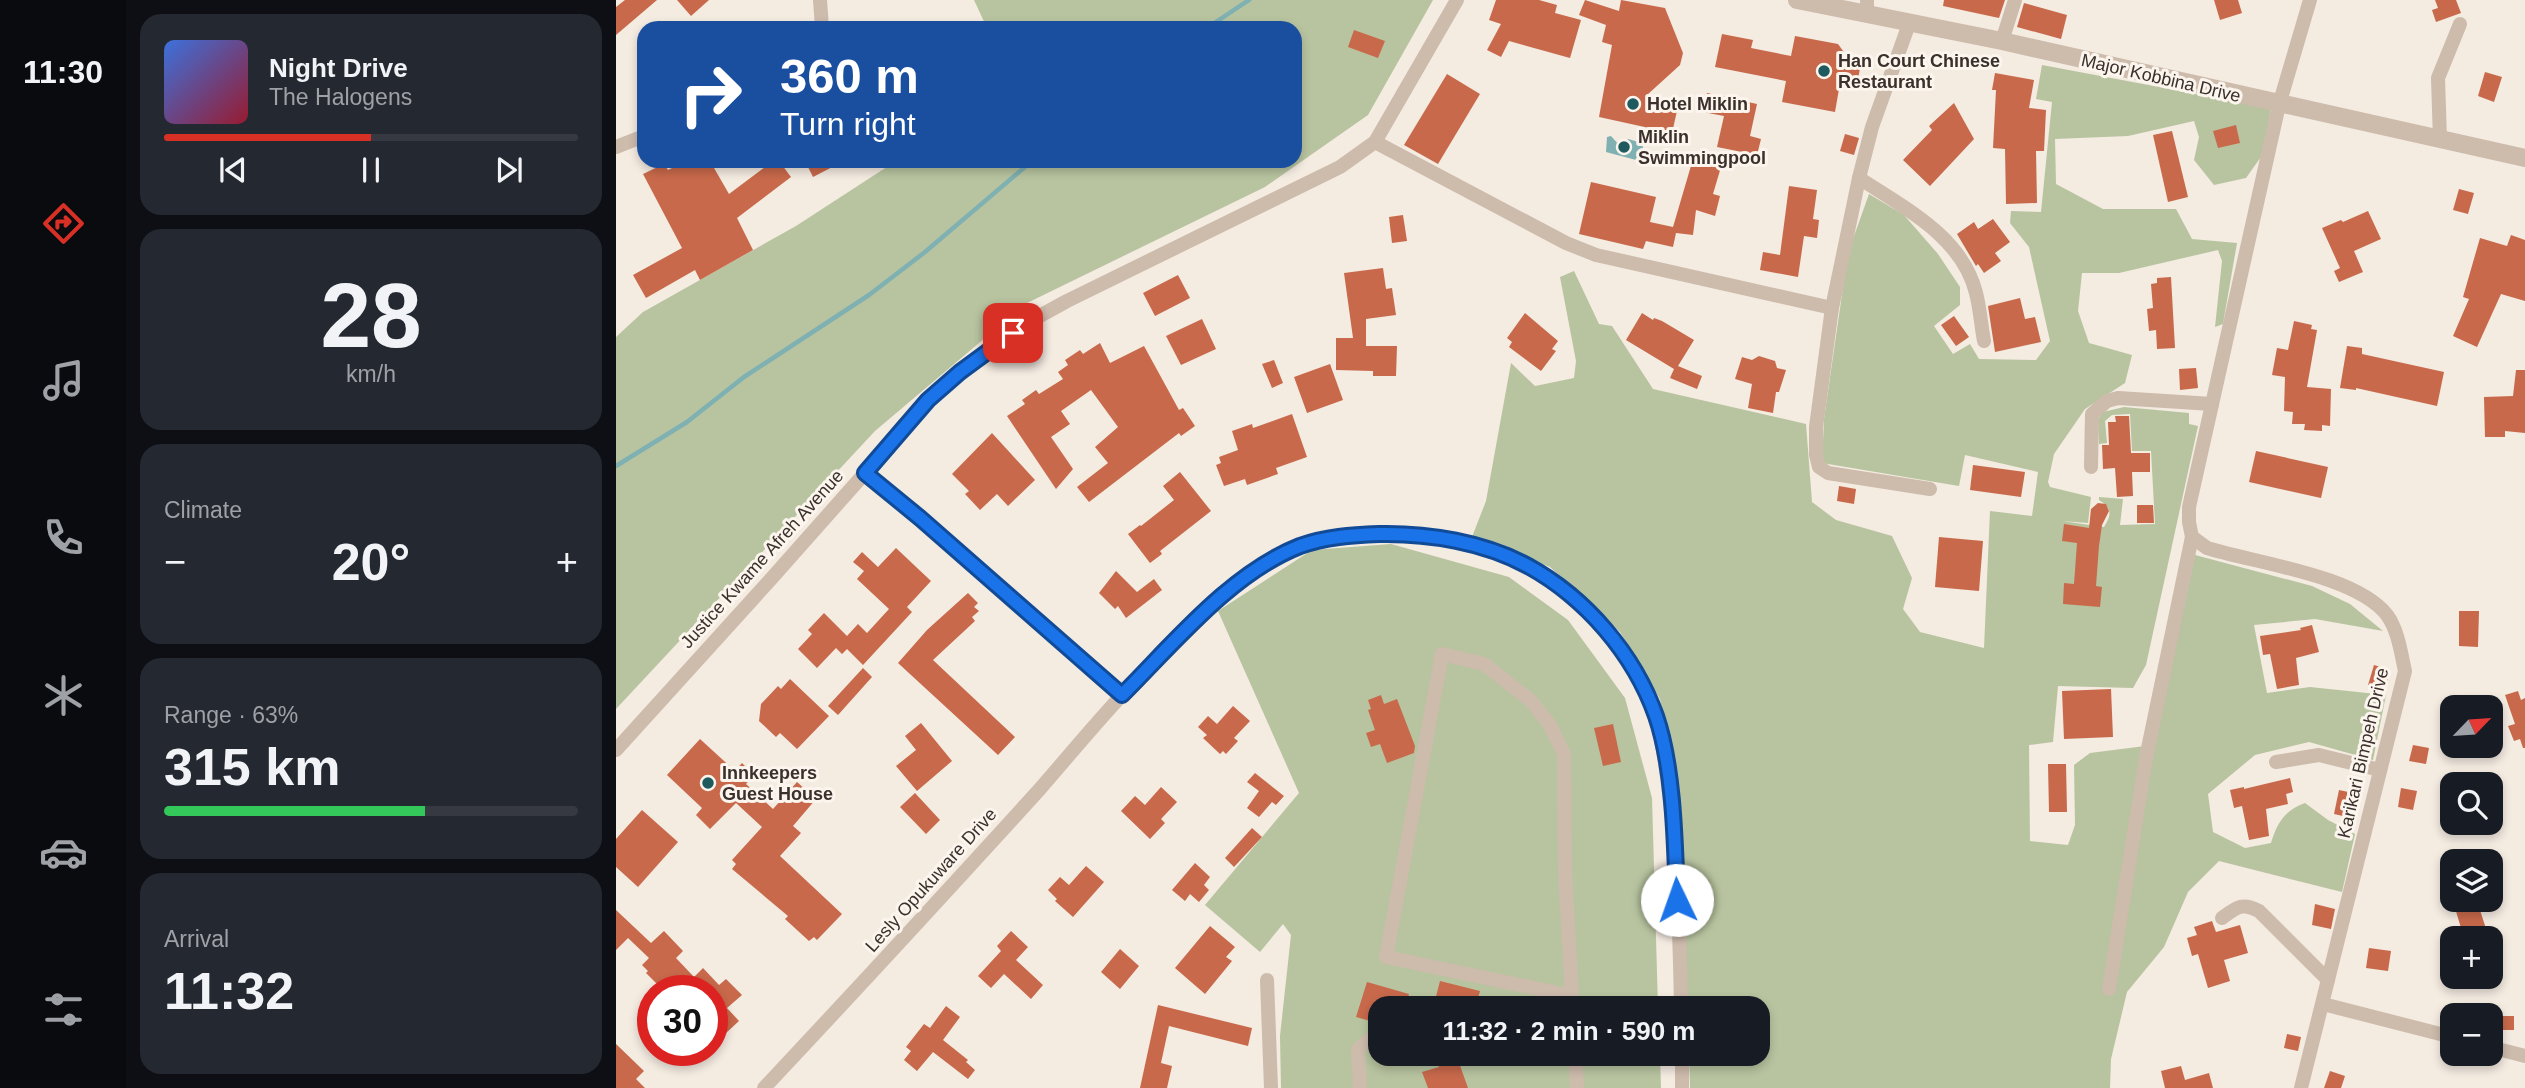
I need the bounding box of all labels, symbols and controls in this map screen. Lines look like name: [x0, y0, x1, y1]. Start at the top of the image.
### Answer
icon: right: [665, 49, 756, 140]
text: 360 m: [780, 49, 919, 103]
street label: Major Kobbina Drive: [2079, 50, 2243, 106]
place label: Han Court Chinese Restaurant: [1838, 51, 2000, 92]
text: Night Drive: [269, 53, 408, 83]
text: 11:30: [23, 54, 103, 90]
marker: Han Court Chinese Restaurant: [1816, 63, 1832, 79]
text: The Halogens: [269, 84, 412, 110]
place label: Hotel Miklin: [1647, 94, 1748, 114]
marker: Hotel Miklin: [1625, 96, 1641, 112]
text: Turn right: [780, 106, 916, 142]
place label: Miklin Swimmingpool: [1638, 127, 1766, 168]
marker: Miklin Swimmingpool: [1616, 139, 1632, 155]
icon: previous: [214, 151, 252, 189]
icon: pause: [352, 151, 390, 189]
icon: next: [490, 151, 528, 189]
icon: directions: [39, 199, 88, 248]
text: 28: [320, 265, 422, 366]
pin: [983, 303, 1043, 363]
icon: arrive: [994, 314, 1032, 352]
icon: music: [39, 356, 88, 405]
text: km/h: [346, 361, 396, 387]
street label: Justice Kwame Afreh Avenue: [677, 466, 847, 652]
text: Climate: [164, 497, 242, 523]
icon: phone: [39, 513, 88, 562]
text: 20°: [332, 533, 410, 591]
text: −: [164, 541, 186, 583]
text: +: [556, 541, 578, 583]
street label: Karikari Bimpeh Drive: [2334, 666, 2392, 840]
icon: climate: [39, 671, 88, 720]
north arrow: [2440, 695, 2502, 758]
map controls: [2440, 695, 2503, 1066]
text: Range · 63%: [164, 702, 298, 728]
text: 315 km: [164, 738, 340, 796]
place label: Innkeepers Guest House: [722, 763, 833, 804]
button: search: [2440, 772, 2503, 835]
marker: Innkeepers Guest House: [700, 775, 716, 791]
street label: Lesly Opukuware Drive: [861, 804, 1001, 956]
icon: car: [39, 828, 88, 877]
button: layers: [2440, 849, 2503, 912]
position arrow: [1640, 863, 1714, 937]
text: Arrival: [164, 926, 229, 952]
button: +: [2440, 926, 2503, 989]
text: 11:32: [164, 962, 294, 1020]
speed limit sign: 30: [637, 975, 728, 1066]
icon: filters: [39, 985, 88, 1034]
button: −: [2440, 1003, 2503, 1066]
text: 11:32 · 2 min · 590 m: [1443, 1016, 1695, 1046]

